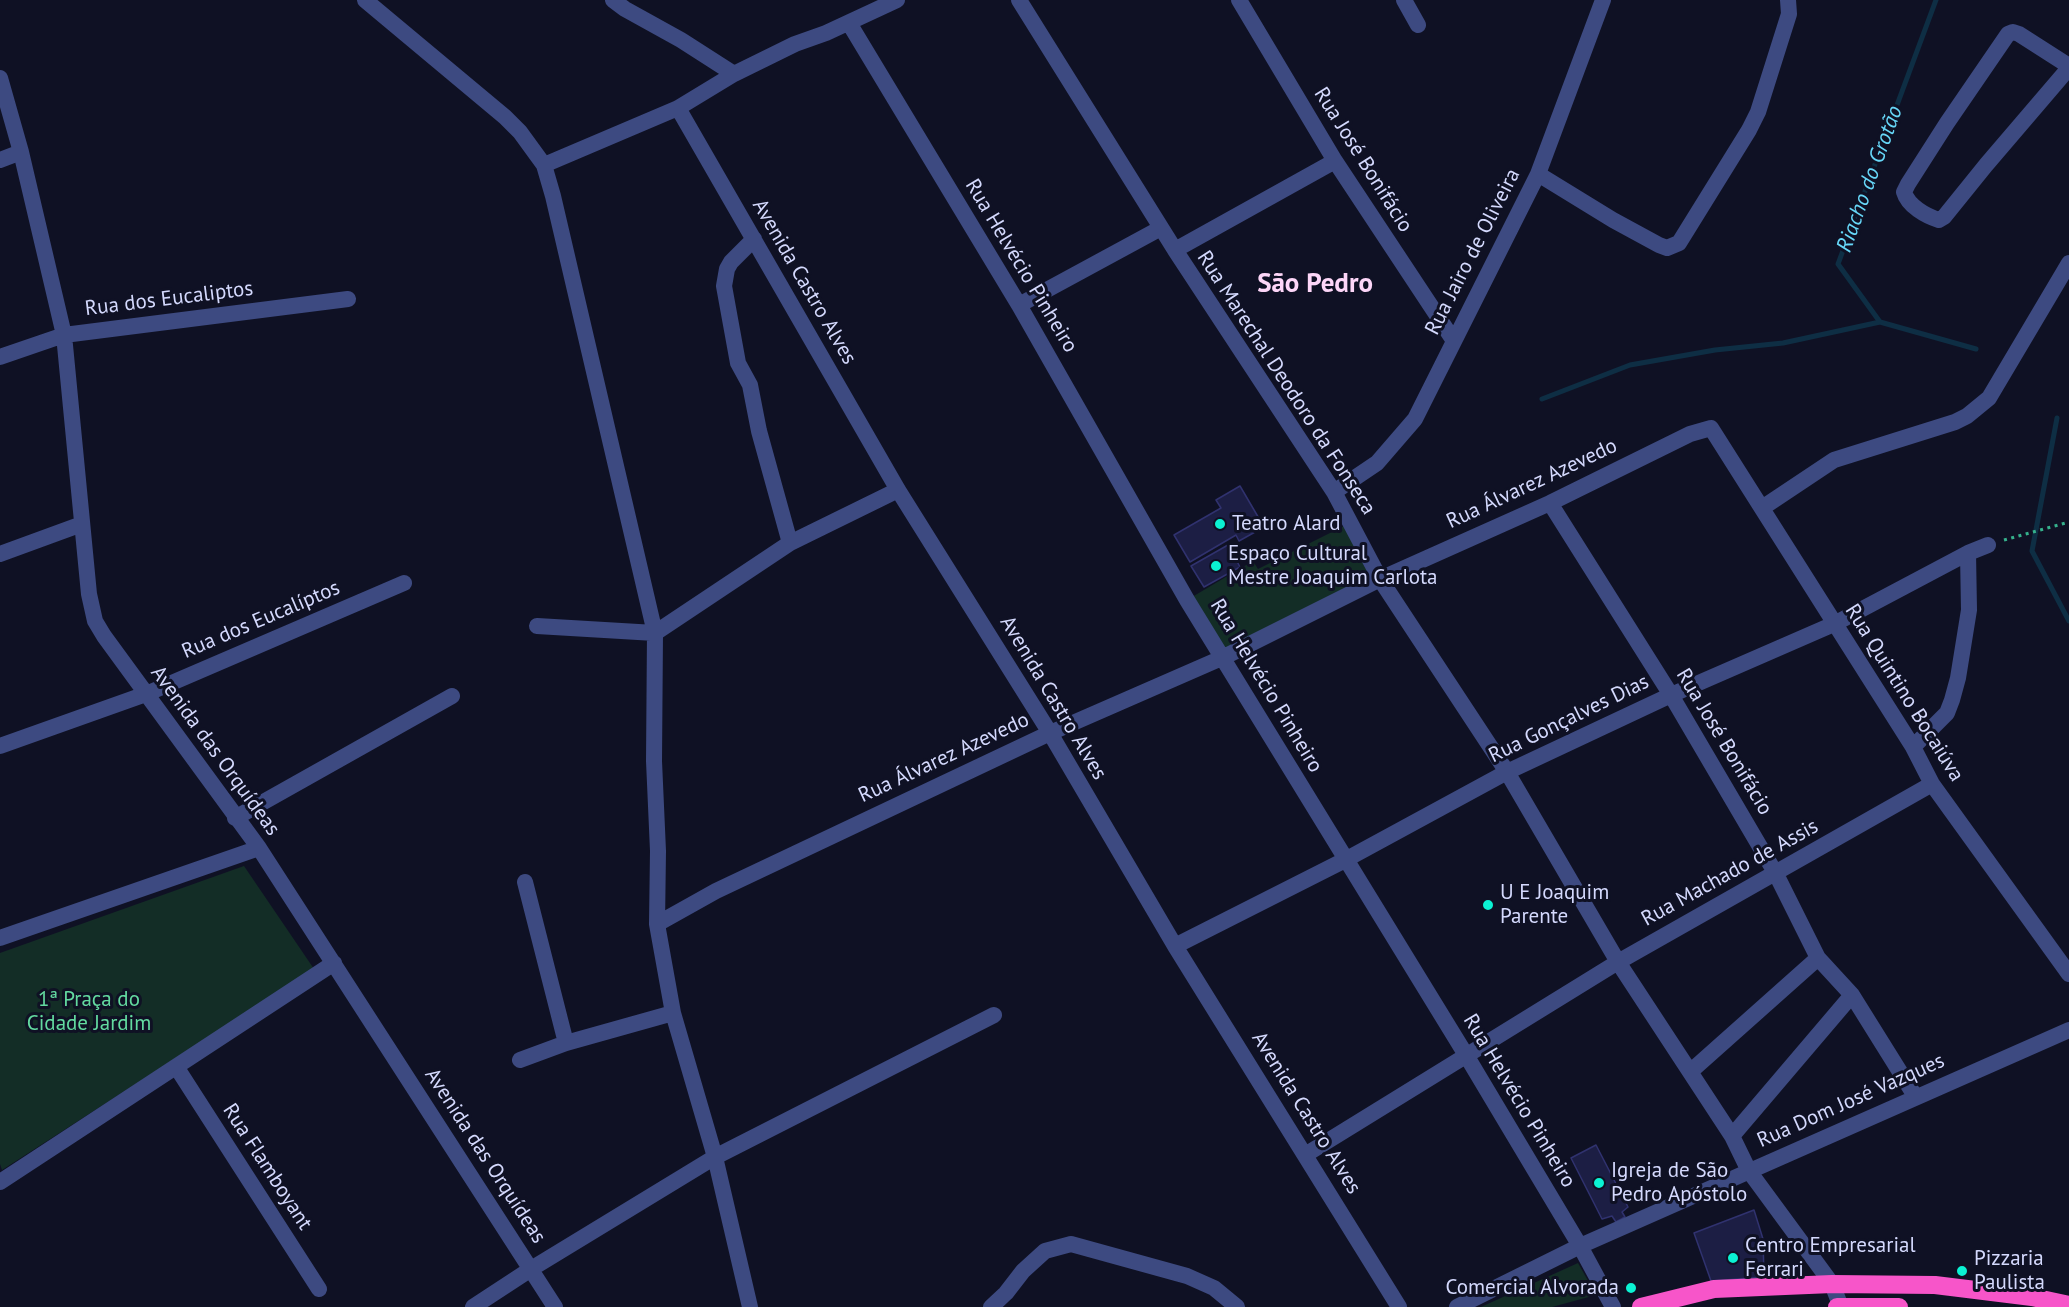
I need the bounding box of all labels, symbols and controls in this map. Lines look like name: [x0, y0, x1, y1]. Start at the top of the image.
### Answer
street label: Rua José Bonifácio: [1308, 83, 1418, 237]
water label: Riacho do Grotão: [1831, 102, 1909, 256]
street label: Rua Jairo de Oliveira: [1420, 165, 1526, 339]
street label: Rua Helvécio Pinheiro: [959, 175, 1083, 357]
street label: Avenida Castro Alves: [746, 195, 862, 369]
street label: Rua Marechal Deodoro da Fonseca: [1191, 246, 1381, 520]
district label: São Pedro: [1257, 268, 1373, 300]
street label: Rua dos Eucaliptos: [83, 276, 255, 322]
street label: Rua Álvarez Azevedo: [1443, 433, 1621, 535]
place label: Teatro Alard: [1232, 511, 1340, 537]
marker: Teatro Alard: [1213, 517, 1227, 531]
place label: Espaço Cultural Mestre Joaquim Carlota: [1228, 541, 1437, 591]
marker: Espaço Cultural Mestre Joaquim Carlota: [1209, 559, 1223, 573]
street label: Rua dos Eucalíptos: [178, 575, 344, 665]
street label: Rua Helvécio Pinheiro: [1204, 595, 1328, 777]
street label: Rua Quintino Bocaiúva: [1839, 600, 1969, 786]
street label: Avenida Castro Alves: [994, 612, 1112, 784]
street label: Avenida das Orquídeas: [145, 661, 285, 841]
street label: Rua José Bonifácio: [1670, 664, 1778, 820]
street label: Rua Gonçalves Dias: [1485, 669, 1653, 769]
street label: Rua Álvarez Azevedo: [855, 707, 1033, 809]
street label: Rua Machado de Assis: [1637, 814, 1823, 932]
place label: U E Joaquim Parente: [1500, 880, 1609, 930]
marker: U E Joaquim Parente: [1481, 898, 1495, 912]
park label: 1ª Praça do Cidade Jardim: [27, 987, 151, 1037]
street label: Rua Helvécio Pinheiro: [1457, 1010, 1581, 1192]
street label: Avenida Castro Alves: [1246, 1027, 1366, 1199]
street label: Rua Dom José Vazques: [1754, 1048, 1948, 1154]
street label: Avenida das Orquídeas: [419, 1064, 551, 1248]
street label: Rua Flamboyant: [217, 1099, 317, 1235]
place label: Igreja de São Pedro Apóstolo: [1611, 1158, 1747, 1208]
marker: Igreja de São Pedro Apóstolo: [1592, 1176, 1606, 1190]
place label: Centro Empresarial Ferrari: [1745, 1233, 1916, 1283]
place label: Pizzaria Paulista: [1974, 1246, 2045, 1296]
marker: Centro Empresarial Ferrari: [1726, 1251, 1740, 1265]
marker: Pizzaria Paulista: [1955, 1264, 1969, 1278]
place label: Comercial Alvorada: [1446, 1275, 1619, 1301]
marker: Comercial Alvorada: [1624, 1281, 1638, 1295]

